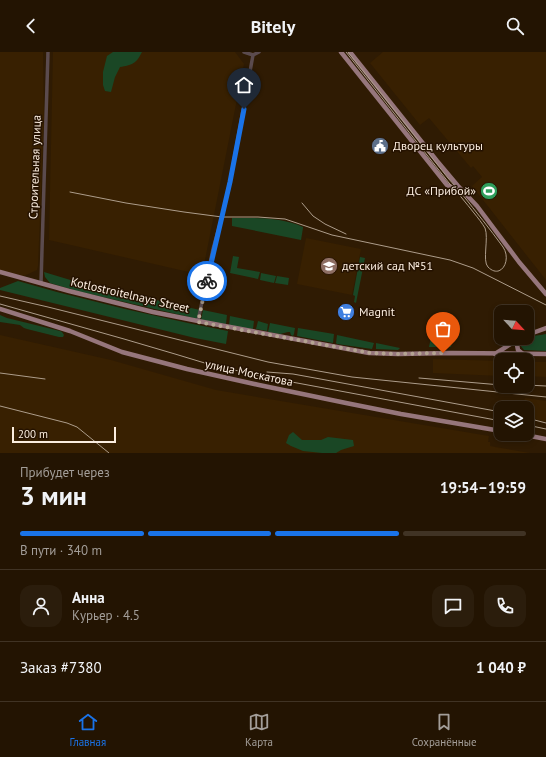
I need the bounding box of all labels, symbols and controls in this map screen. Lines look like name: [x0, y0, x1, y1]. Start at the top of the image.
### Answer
icon: back: [20, 15, 42, 37]
text: Bitely: [251, 15, 295, 38]
icon: search: [504, 15, 526, 37]
pin: [227, 68, 261, 109]
icon: home: [233, 74, 255, 96]
street label: Строительная улица: [25, 115, 44, 219]
public building icon: Дворец культуры: [370, 136, 390, 156]
place label: Дворец культуры: [393, 138, 483, 153]
sports icon: ДC «Прибой»: [479, 181, 499, 201]
place label: ДC «Прибой»: [407, 183, 476, 198]
school or university icon: детский сад №51: [319, 256, 339, 276]
place label: детский сад №51: [342, 258, 433, 273]
courier: [187, 261, 227, 301]
icon: bike: [196, 270, 218, 292]
street label: Kotlostroitelnaya Street: [69, 274, 191, 315]
supermarket icon: Magnit: [336, 302, 356, 322]
place label: Magnit: [359, 304, 395, 319]
north arrow: [494, 305, 534, 345]
map controls: [494, 305, 534, 441]
pin: [426, 312, 460, 353]
icon: bag: [432, 318, 454, 340]
button: locate: [494, 353, 534, 393]
street label: улица Москатова: [204, 356, 295, 389]
button: layers: [494, 401, 534, 441]
scale bar: [12, 425, 116, 444]
text: 200 m: [18, 427, 48, 441]
text: Прибудет через: [20, 464, 110, 481]
text: 19:54–19:59: [440, 478, 526, 497]
text: 3 мин: [20, 479, 87, 512]
text: В пути · 340 m: [20, 542, 102, 559]
button: person: [20, 585, 62, 627]
button: chat: [432, 585, 474, 627]
button: phone: [484, 585, 526, 627]
text: Анна: [72, 588, 105, 607]
text: Курьер · 4.5: [72, 607, 140, 624]
text: Заказ #7380: [20, 658, 102, 677]
text: 1 040 ₽: [476, 658, 526, 677]
tab: Главная: [69, 711, 106, 749]
tab: Карта: [245, 711, 273, 749]
tab: Сохранённые: [412, 711, 477, 749]

